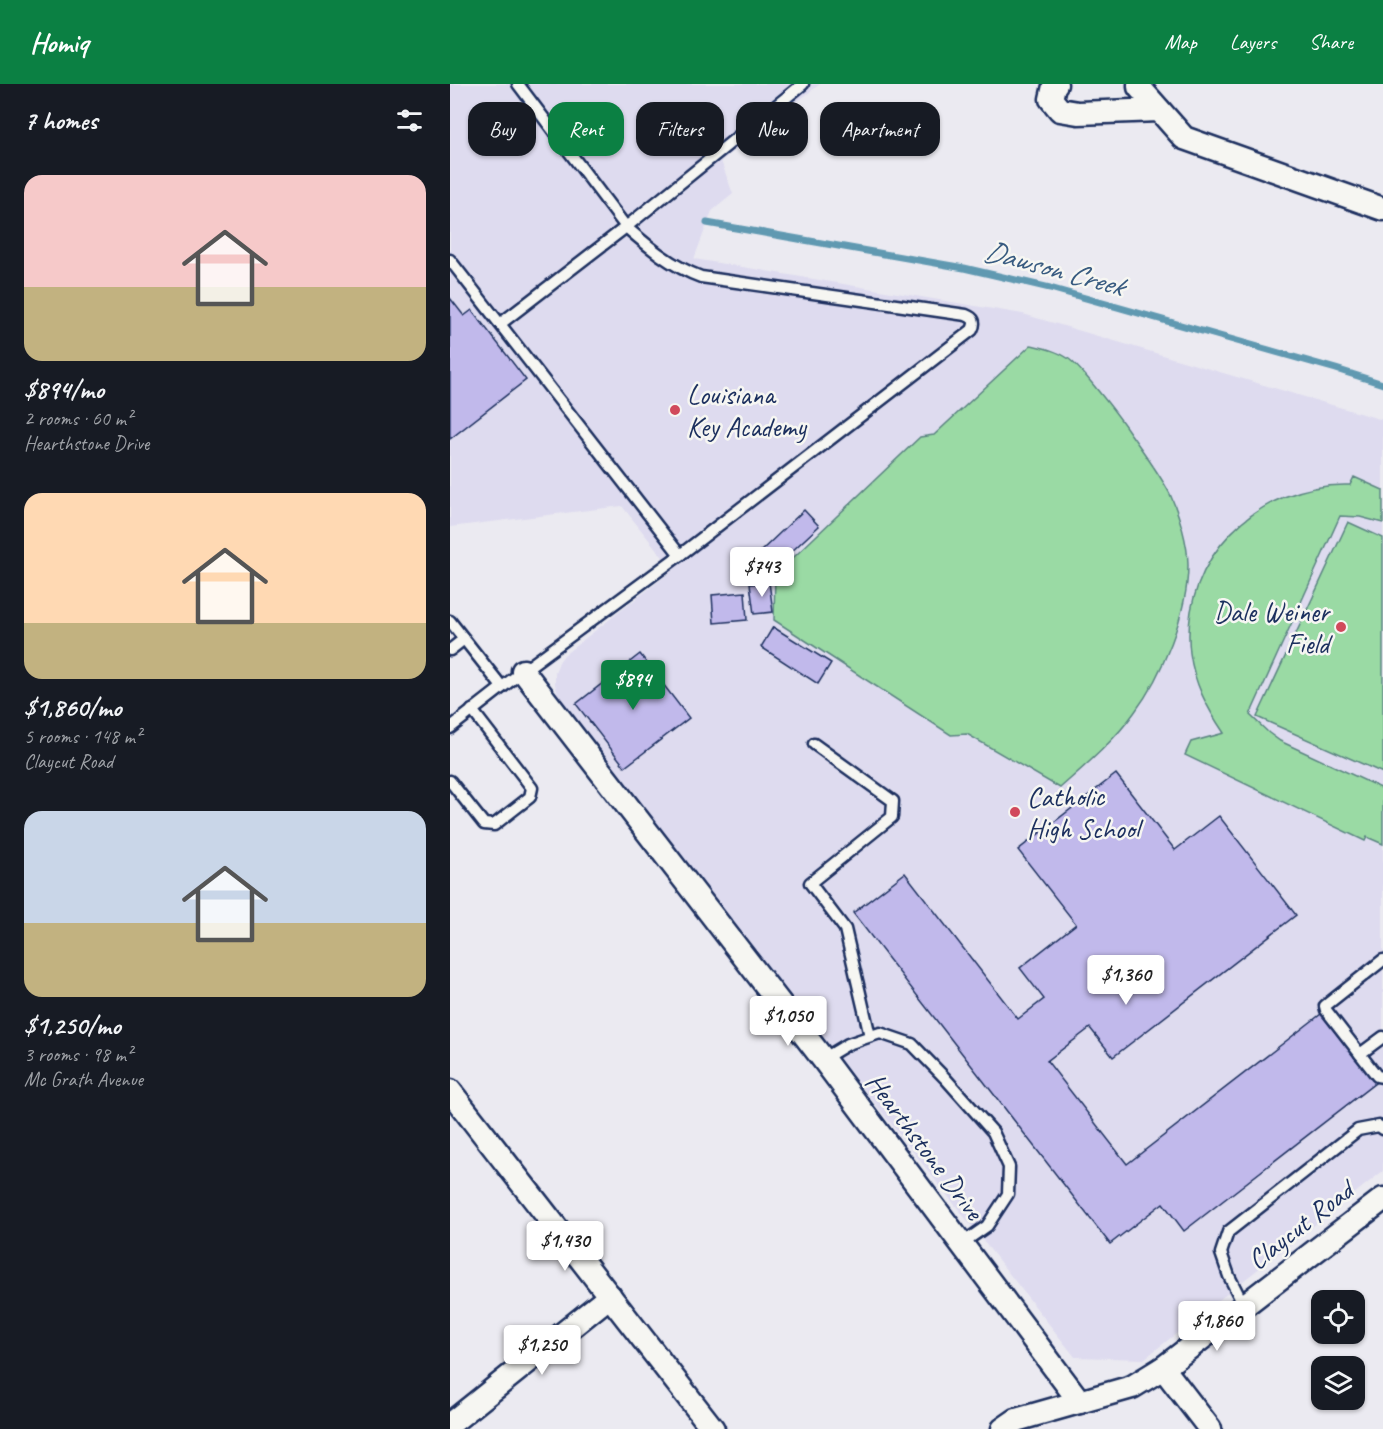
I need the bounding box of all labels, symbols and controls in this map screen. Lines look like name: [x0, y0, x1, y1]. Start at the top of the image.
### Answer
text: Homiq: [30, 25, 88, 60]
text: Map: [1164, 29, 1197, 55]
text: Layers: [1230, 29, 1276, 55]
text: Share: [1309, 29, 1353, 55]
chip: Buy: [468, 102, 536, 156]
chip: Rent: [548, 102, 624, 156]
chip: Filters: [636, 102, 724, 156]
chip: New: [736, 102, 808, 156]
chip: Apartment: [820, 102, 940, 156]
text: 7 homes: [24, 104, 97, 137]
icon: filters: [393, 104, 426, 137]
icon: home: [171, 214, 279, 322]
water label: Dawson Creek: [980, 231, 1133, 306]
text: $894/mo: [24, 373, 104, 406]
place label: Louisiana Key Academy: [687, 377, 808, 444]
marker: Louisiana Key Academy: [668, 403, 682, 417]
text: 2 rooms · 60 m²: [24, 406, 132, 431]
text: Hearthstone Drive: [24, 431, 149, 456]
icon: home: [171, 532, 279, 640]
pin: $743: [726, 547, 798, 598]
text: $743: [744, 554, 780, 579]
place label: Dale Weiner Field: [1214, 594, 1333, 661]
marker: Dale Weiner Field: [1334, 620, 1348, 634]
pin: $894: [597, 660, 669, 711]
text: $894: [615, 667, 651, 692]
text: $1,860/mo: [24, 691, 122, 724]
text: 5 rooms · 148 m²: [24, 724, 141, 749]
text: Claycut Road: [24, 749, 113, 774]
place label: Catholic High School: [1027, 779, 1145, 846]
marker: Catholic High School: [1008, 805, 1022, 819]
icon: home: [171, 850, 279, 958]
pin: $1,360: [1077, 955, 1175, 1006]
text: $1,360: [1101, 962, 1151, 987]
pin: $1,050: [739, 996, 837, 1047]
text: $1,050: [764, 1003, 812, 1028]
text: $1,250/mo: [24, 1009, 121, 1042]
text: 3 rooms · 98 m²: [24, 1042, 132, 1067]
street label: Hearthstone Drive: [858, 1065, 993, 1228]
text: Mc Grath Avenue: [24, 1067, 143, 1092]
street label: Claycut Road: [1240, 1170, 1363, 1277]
pin: $1,430: [516, 1221, 614, 1272]
text: $1,430: [541, 1228, 589, 1253]
map controls: [1311, 1290, 1365, 1410]
button: locate: [1311, 1290, 1365, 1344]
pin: $1,860: [1168, 1301, 1266, 1352]
text: $1,860: [1192, 1308, 1242, 1333]
pin: $1,250: [493, 1325, 591, 1376]
text: $1,250: [518, 1332, 566, 1357]
button: layers: [1311, 1356, 1365, 1410]

